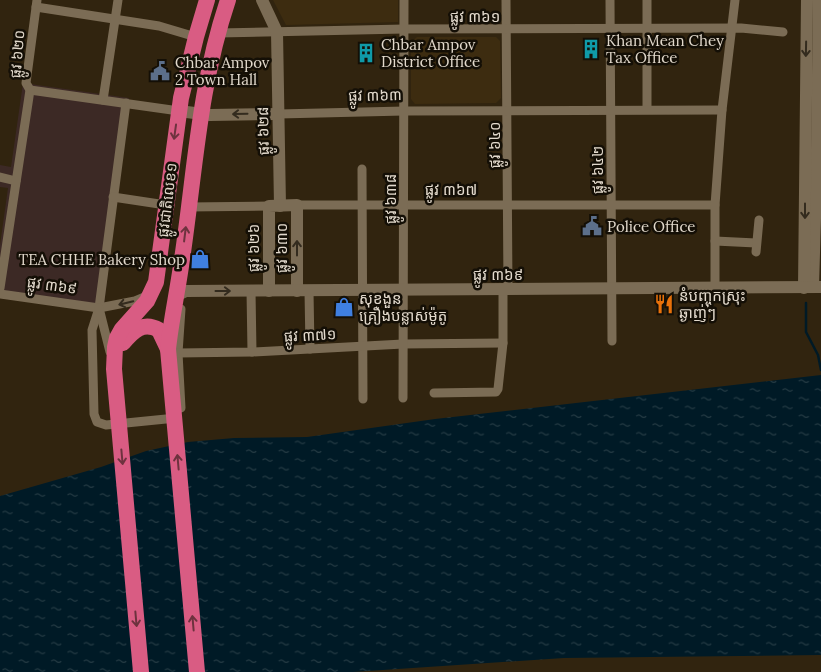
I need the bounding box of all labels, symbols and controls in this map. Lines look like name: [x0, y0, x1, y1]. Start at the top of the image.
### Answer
street label: ផ្លូវ ៣៦១: [450, 7, 500, 30]
street label: ផ្លូវ ៦២០: [5, 29, 33, 79]
place label: Khan Mean Chey Tax Office: [606, 31, 724, 67]
place label: Chbar Ampov District Office: [381, 35, 480, 71]
building icon: Khan Mean Chey Tax Office: [580, 38, 602, 60]
one-way arrow: [801, 40, 811, 56]
building icon: Chbar Ampov District Office: [355, 42, 377, 64]
place label: Chbar Ampov 2 Town Hall: [175, 53, 270, 89]
public building icon: Chbar Ampov 2 Town Hall: [149, 60, 171, 82]
street label: ផ្លូវ ៣៦៣: [348, 85, 402, 109]
street label: ផ្លូវ ៦២៨: [253, 106, 277, 156]
one-way arrow: [232, 110, 248, 119]
street label: ផ្លូវ ៦៤០: [485, 122, 508, 168]
one-way arrow: [170, 124, 180, 140]
street label: ផ្លូវ ៦៤២: [588, 146, 611, 194]
street label: ផ្លូវជាតិលេខ១: [153, 162, 185, 239]
street label: ផ្លូវ ៦៣៨: [381, 174, 404, 224]
street label: ផ្លូវ ៣៦៧: [425, 180, 477, 203]
one-way arrow: [800, 202, 810, 219]
public building icon: Police Office: [581, 215, 603, 237]
place label: Police Office: [607, 217, 696, 236]
street label: ផ្លូវ ៦៣០: [272, 223, 295, 273]
street label: ផ្លូវ ៦២៦: [244, 224, 267, 272]
one-way arrow: [180, 226, 190, 242]
one-way arrow: [292, 240, 302, 256]
shop icon: TEA CHHE Bakery Shop: [189, 248, 211, 270]
place label: TEA CHHE Bakery Shop: [19, 250, 185, 269]
street label: ផ្លូវ ៣៦៩: [473, 265, 523, 288]
street label: ផ្លូវ ៣៦៩: [25, 272, 78, 302]
one-way arrow: [215, 286, 231, 296]
place label: នំបញ្ចុកស្រុះ ឆ្ងាញ់ៗ: [679, 286, 746, 322]
place label: សុខងួន គ្រឿងបន្លាស់ម៉ូតូ: [359, 289, 447, 325]
restaurant icon: នំបញ្ចុកស្រុះ ឆ្ងាញ់ៗ: [653, 293, 675, 315]
shop icon: សុខងួន គ្រឿងបន្លាស់ម៉ូតូ: [333, 296, 355, 318]
one-way arrow: [119, 299, 135, 308]
street label: ផ្លូវ ៣៧១: [283, 324, 337, 350]
one-way arrow: [117, 449, 127, 465]
one-way arrow: [173, 454, 183, 470]
one-way arrow: [131, 610, 141, 626]
one-way arrow: [188, 616, 198, 632]

